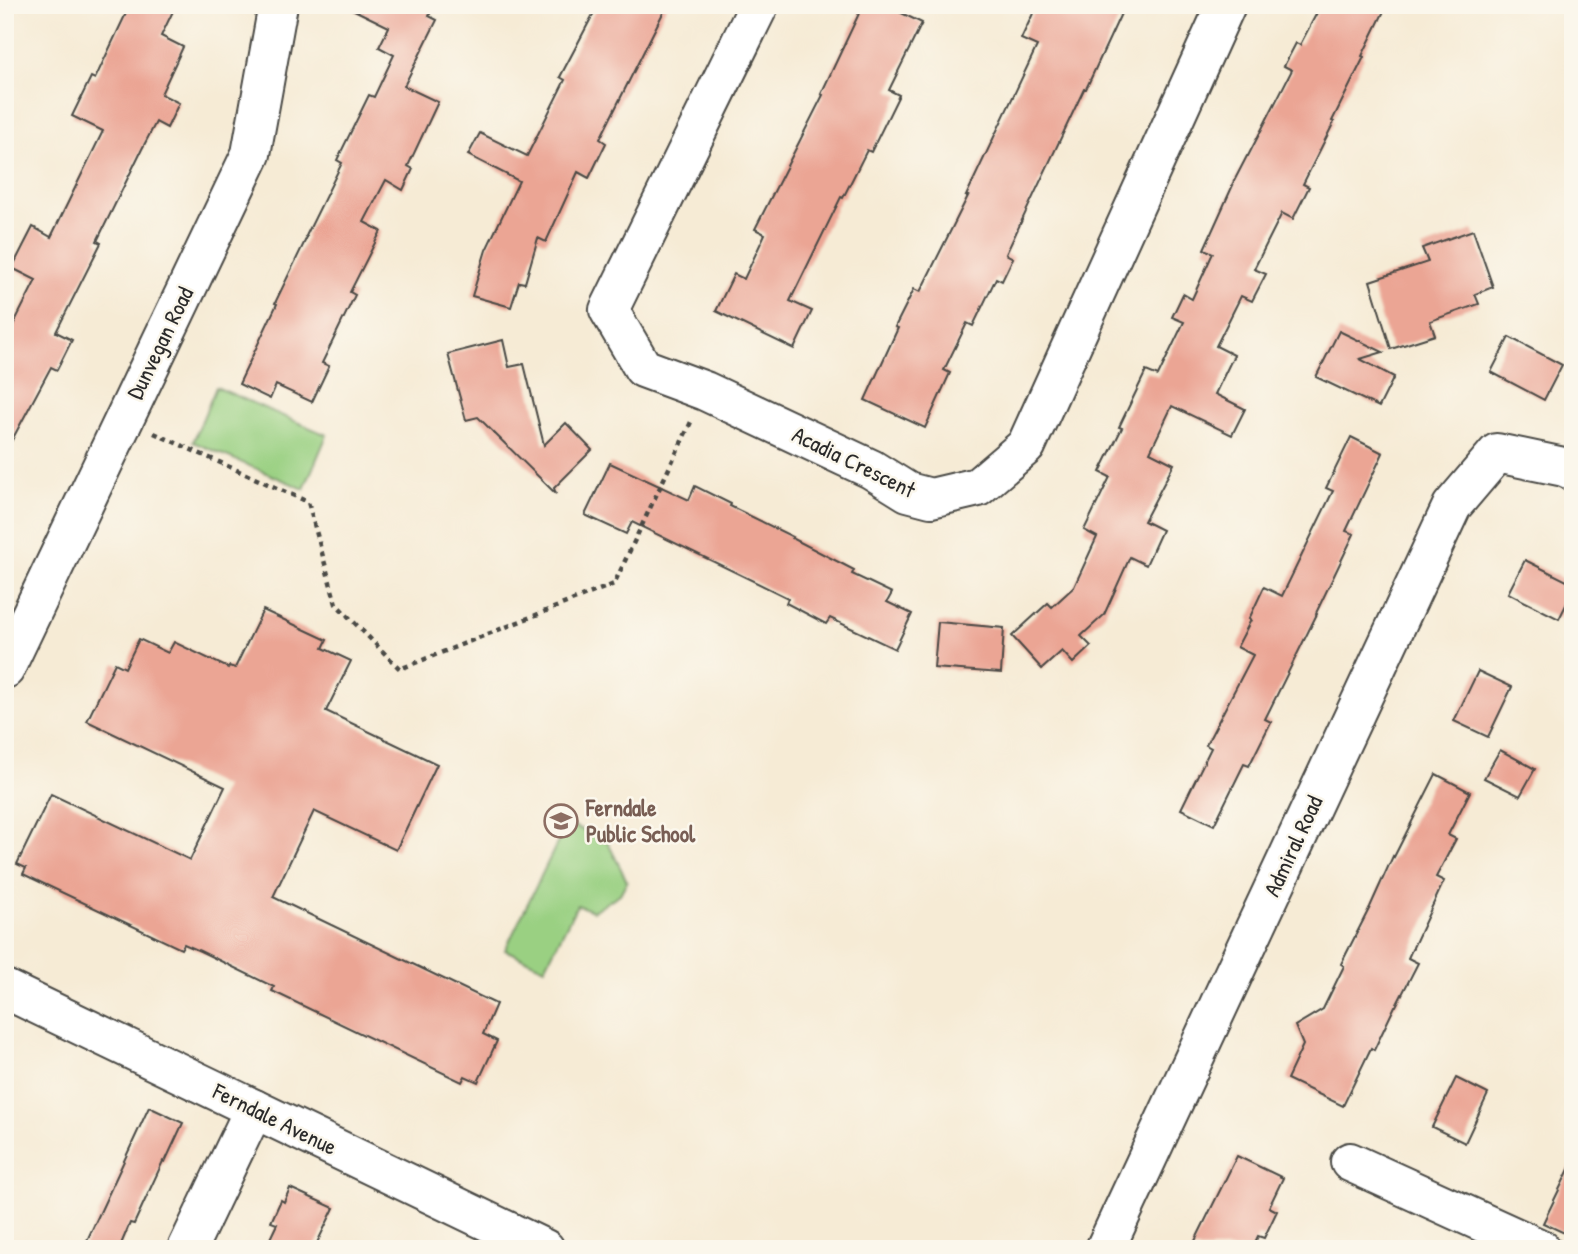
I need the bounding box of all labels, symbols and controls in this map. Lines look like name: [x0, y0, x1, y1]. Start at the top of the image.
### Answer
street label: Dunvegan Road: [119, 281, 200, 404]
street label: Acadia Crescent: [787, 418, 922, 505]
street label: Admiral Road: [1256, 790, 1329, 901]
place label: Ferndale Public School: [585, 792, 696, 849]
school or university icon: Ferndale Public School: [542, 802, 580, 840]
street label: Ferndale Avenue: [207, 1075, 342, 1162]

